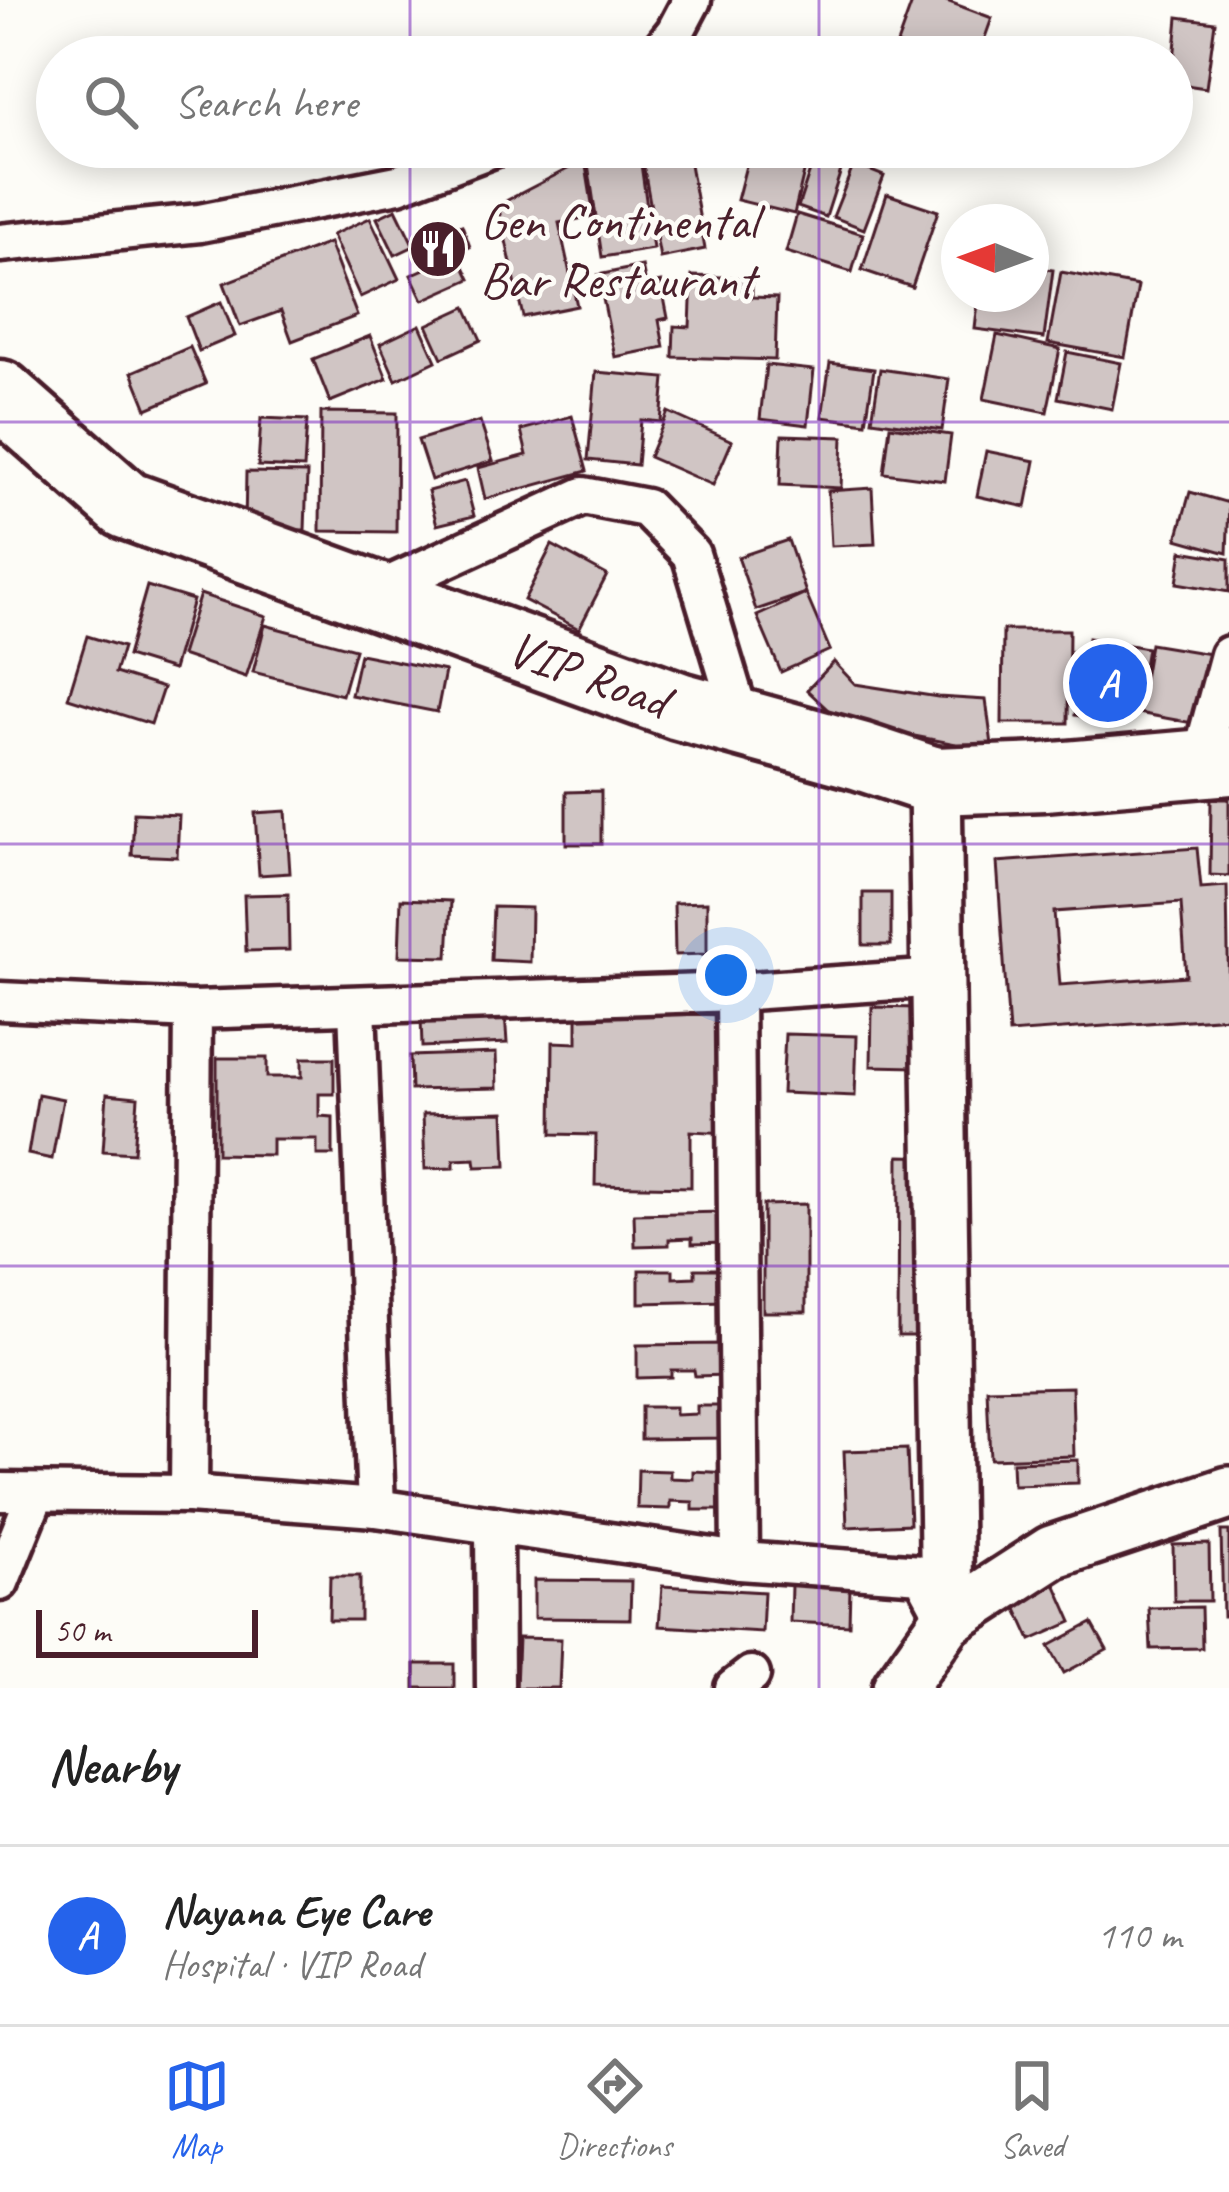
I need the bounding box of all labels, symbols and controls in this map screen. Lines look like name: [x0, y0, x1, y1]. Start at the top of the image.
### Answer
search box: [36, 36, 1193, 168]
icon: search: [78, 69, 144, 135]
text: Search here: [174, 74, 357, 131]
place label: Gen Continental Bar Restaurant: [480, 189, 765, 312]
north arrow: [941, 204, 1049, 312]
restaurant icon: Gen Continental Bar Restaurant: [407, 218, 469, 280]
street label: VIP Road: [500, 616, 683, 735]
pin: A: [1069, 638, 1147, 728]
your location: [696, 945, 756, 1005]
scale bar: [36, 1604, 258, 1657]
text: 50 m: [54, 1610, 110, 1652]
text: Nearby: [48, 1734, 176, 1798]
text: Nayana Eye Care: [162, 1883, 430, 1940]
text: A: [77, 1911, 97, 1960]
text: 110 m: [1097, 1911, 1181, 1960]
text: Hospital · VIP Road: [162, 1940, 421, 1989]
tab: Map: [164, 2053, 230, 2167]
tab: Directions: [557, 2053, 672, 2167]
tab: Saved: [999, 2053, 1065, 2167]

